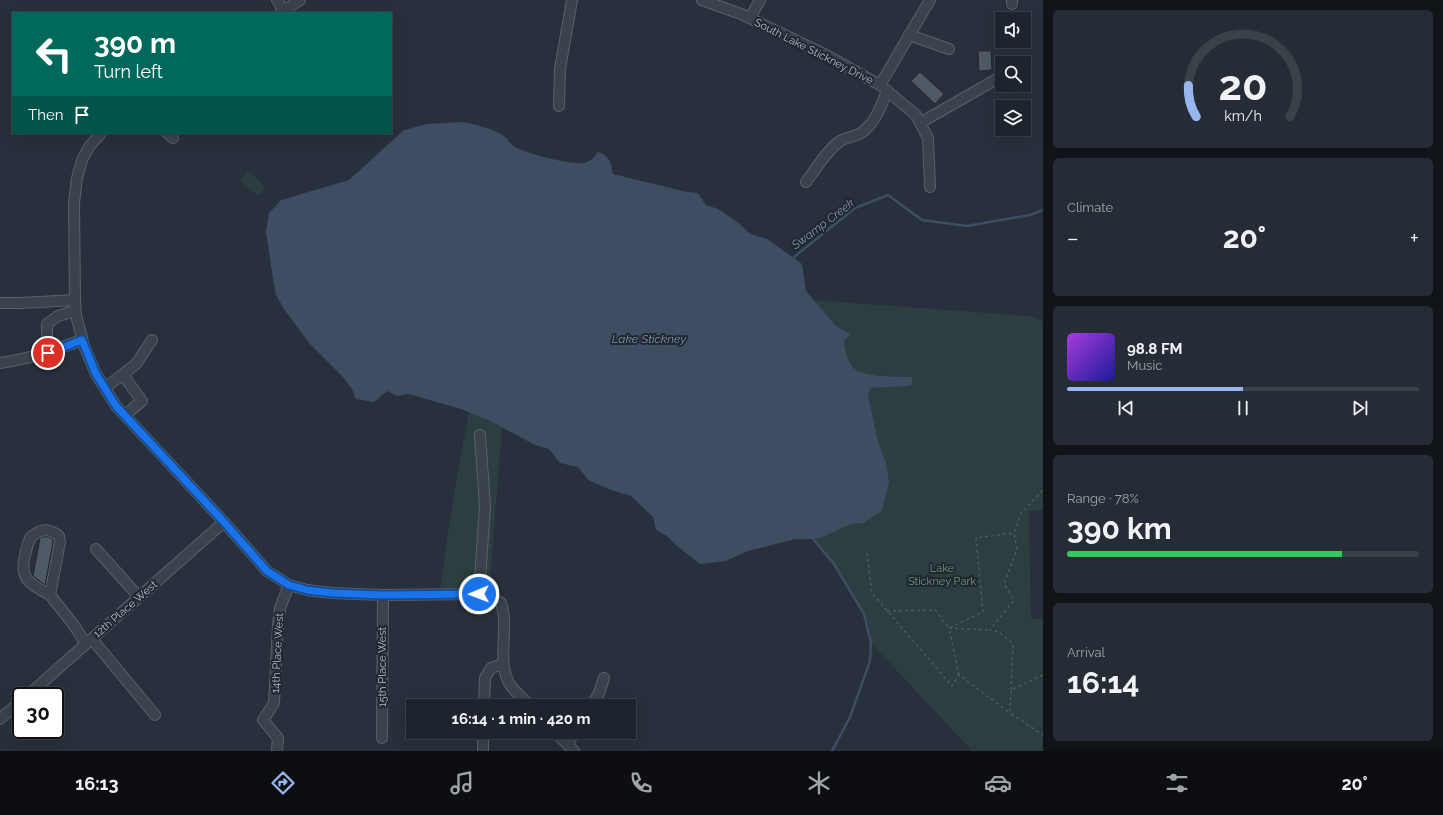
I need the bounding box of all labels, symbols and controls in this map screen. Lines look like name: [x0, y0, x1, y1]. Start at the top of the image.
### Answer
map controls: [995, 12, 1031, 136]
button: sound: [995, 12, 1031, 48]
street label: South Lake Stickney Drive: [752, 16, 876, 87]
text: 390 m: [94, 27, 176, 60]
icon: left: [28, 28, 80, 80]
button: search: [995, 56, 1031, 92]
text: Turn left: [94, 61, 163, 82]
text: 20: [1219, 61, 1267, 110]
button: layers: [995, 100, 1031, 136]
icon: arrive: [71, 104, 93, 126]
text: Then: [28, 106, 63, 124]
text: km/h: [1224, 108, 1262, 124]
water label: Swamp Creek: [788, 196, 858, 253]
text: Climate: [1067, 200, 1113, 215]
text: 20°: [1223, 220, 1266, 255]
text: −: [1067, 225, 1079, 251]
text: +: [1410, 225, 1419, 251]
water label: Lake Stickney: [612, 332, 687, 346]
pin: [31, 336, 65, 370]
text: 98.8 FM: [1127, 340, 1183, 358]
icon: arrive: [37, 342, 59, 364]
text: Music: [1127, 358, 1162, 373]
icon: previous: [1115, 397, 1137, 419]
icon: pause: [1232, 397, 1254, 419]
icon: next: [1349, 397, 1371, 419]
text: Range · 78%: [1067, 491, 1139, 506]
text: 390 km: [1067, 511, 1172, 546]
park label: Lake Stickney Park: [908, 562, 976, 588]
position arrow: [458, 573, 500, 615]
street label: 12th Place West: [91, 578, 160, 641]
street label: 14th Place West: [269, 612, 286, 694]
street label: 15th Place West: [376, 626, 389, 707]
text: Arrival: [1067, 645, 1105, 660]
text: 16:14: [1067, 665, 1139, 700]
speed limit sign: 30: [12, 687, 64, 739]
text: 16:14 · 1 min · 420 m: [451, 710, 591, 728]
icon: directions: [269, 769, 297, 797]
icon: music: [448, 769, 476, 797]
icon: phone: [627, 769, 655, 797]
icon: climate: [805, 769, 833, 797]
icon: car: [984, 769, 1012, 797]
icon: filters: [1163, 769, 1191, 797]
text: 16:13: [75, 773, 119, 794]
text: 20°: [1341, 773, 1368, 794]

